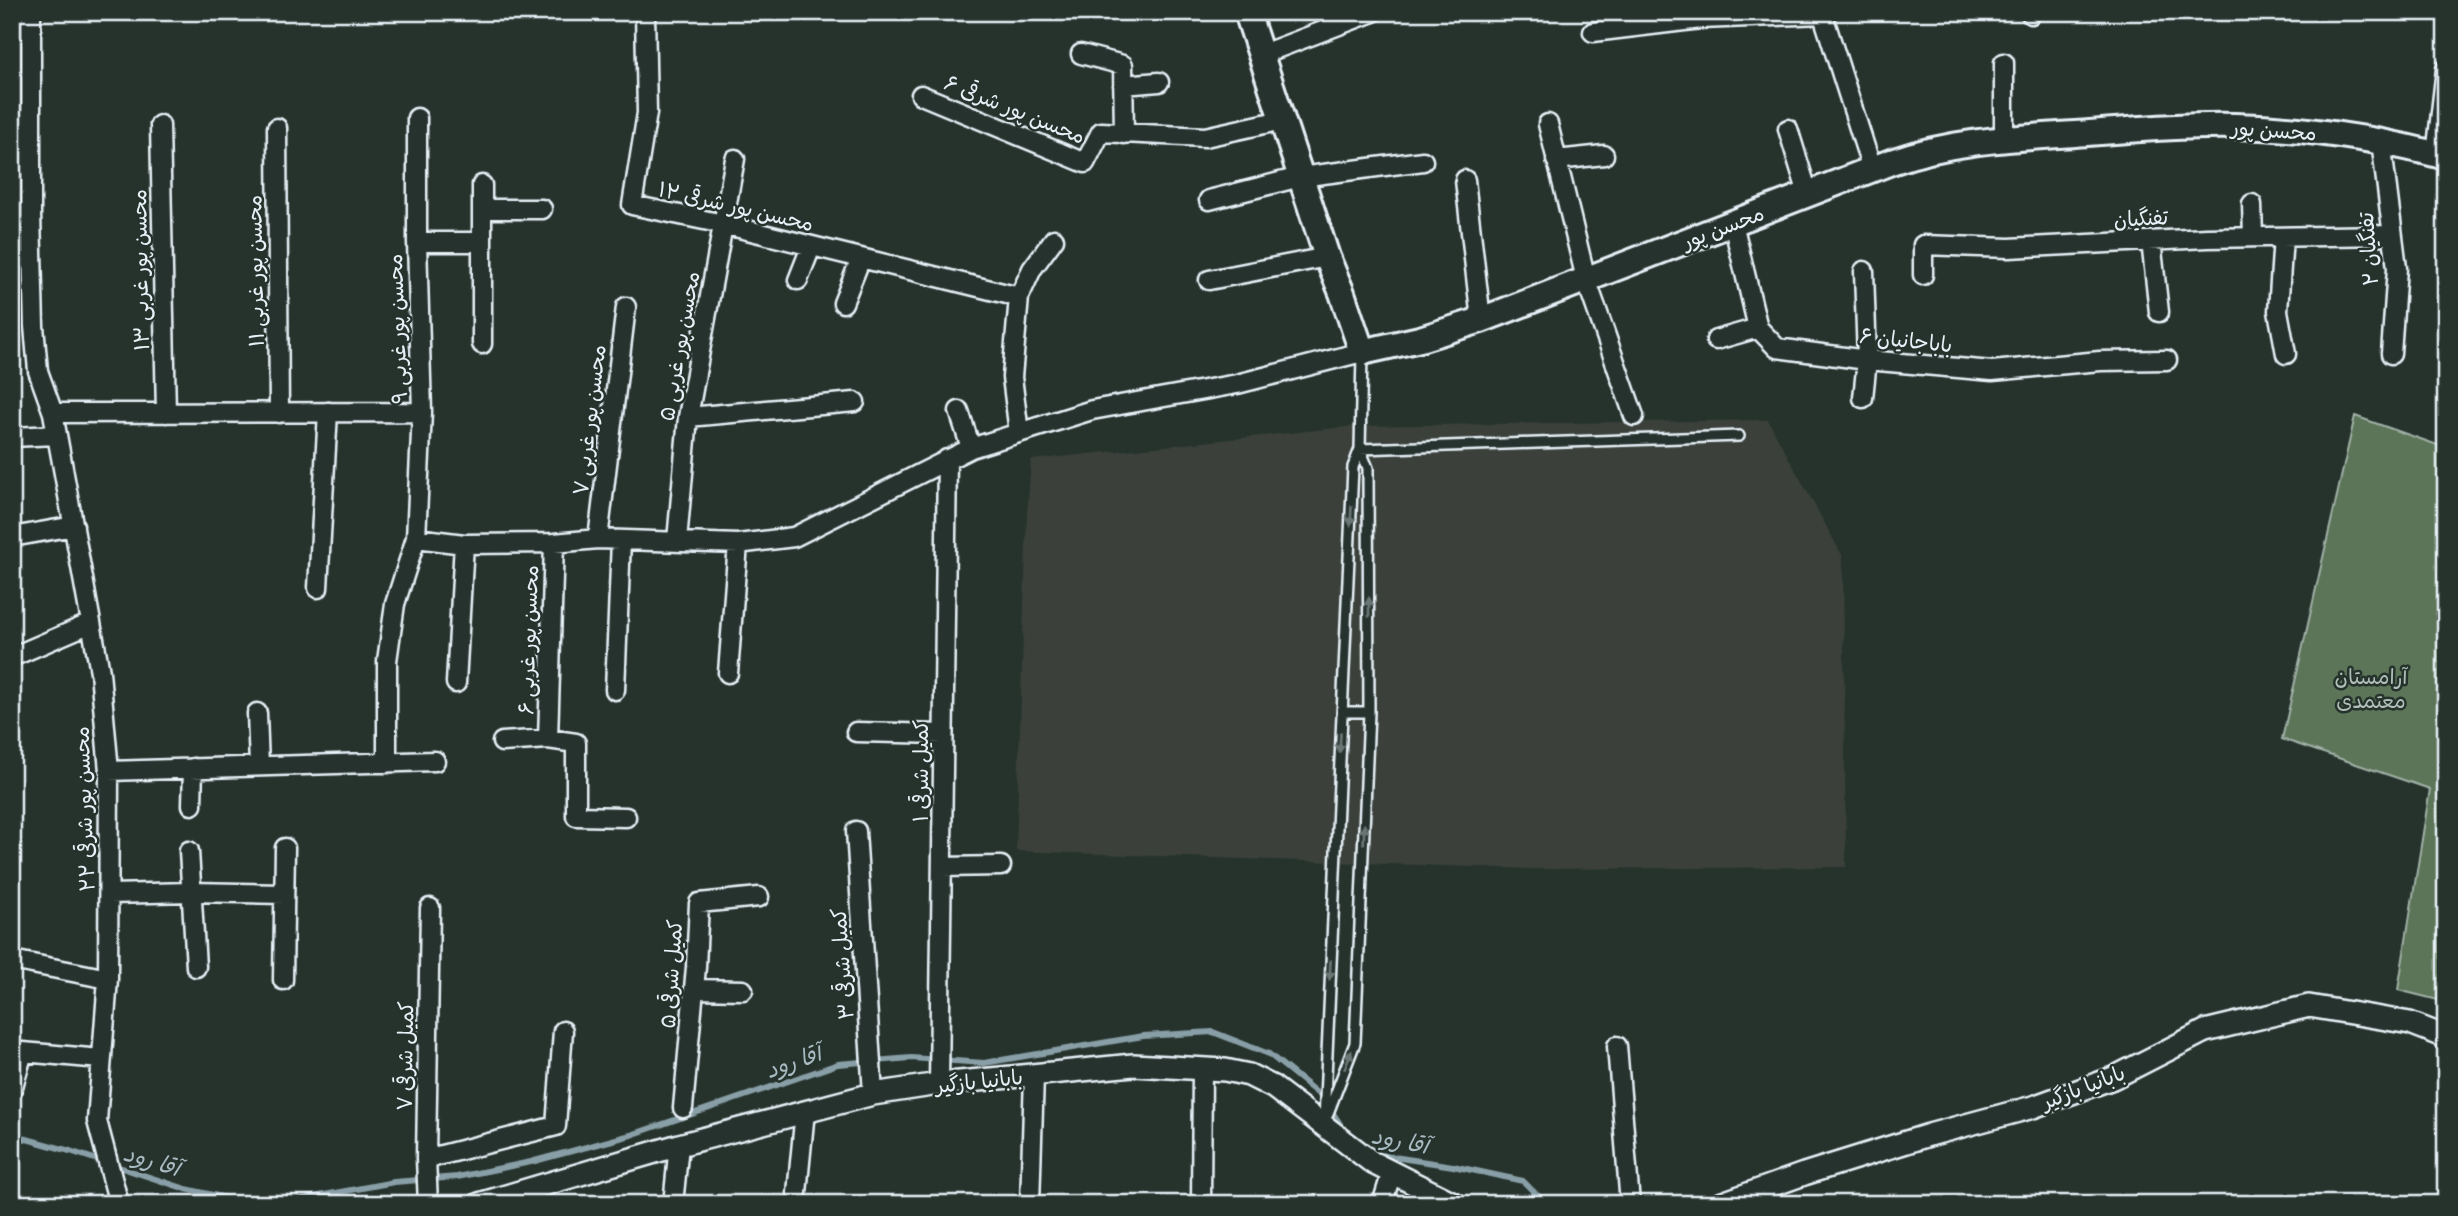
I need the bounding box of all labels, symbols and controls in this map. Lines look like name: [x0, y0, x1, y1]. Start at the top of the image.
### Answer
street label: محسن پور شرقی ۶: [940, 68, 1090, 150]
street label: محسن پور: [2228, 113, 2318, 146]
street label: محسن پور شرقی ۱۲: [656, 175, 816, 237]
street label: محسن پور غربی ۱۳: [125, 189, 156, 351]
street label: محسن پور غربی ۱۱: [240, 195, 271, 347]
street label: محسن پور: [1676, 199, 1768, 256]
street label: تفنگیان: [2113, 203, 2170, 233]
street label: تفنگیان ۲: [2352, 210, 2384, 287]
street label: محسن پور غربی ۹: [381, 253, 414, 405]
street label: محسن پور غربی ۵: [653, 269, 706, 423]
street label: باباجانیان ۶: [1858, 322, 1954, 358]
street label: محسن پور غربی ۷: [566, 343, 613, 497]
one-way arrow: [1346, 505, 1357, 527]
street label: محسن پور غربی ۶: [512, 565, 545, 715]
one-way arrow: [1363, 596, 1375, 618]
park label: آرامستان معتمدی: [2334, 663, 2408, 714]
street label: کمیل شرقی ۱: [907, 720, 934, 822]
street label: محسن پور شرقی ۲۲: [68, 726, 100, 892]
one-way arrow: [1335, 732, 1346, 754]
one-way arrow: [1358, 823, 1369, 845]
street label: کمیل شرقی ۳: [825, 907, 859, 1021]
street label: کمیل شرقی ۵: [654, 919, 688, 1029]
one-way arrow: [1325, 959, 1336, 981]
street label: کمیل شرقی ۷: [391, 1001, 419, 1111]
water label: آقا رود: [761, 1036, 831, 1084]
one-way arrow: [1343, 1050, 1354, 1071]
street label: بابانیا بازگیر: [2035, 1059, 2129, 1116]
street label: بابانیا بازگیر: [932, 1063, 1024, 1099]
water label: آقا رود: [1369, 1120, 1437, 1161]
water label: آقا رود: [120, 1138, 190, 1184]

